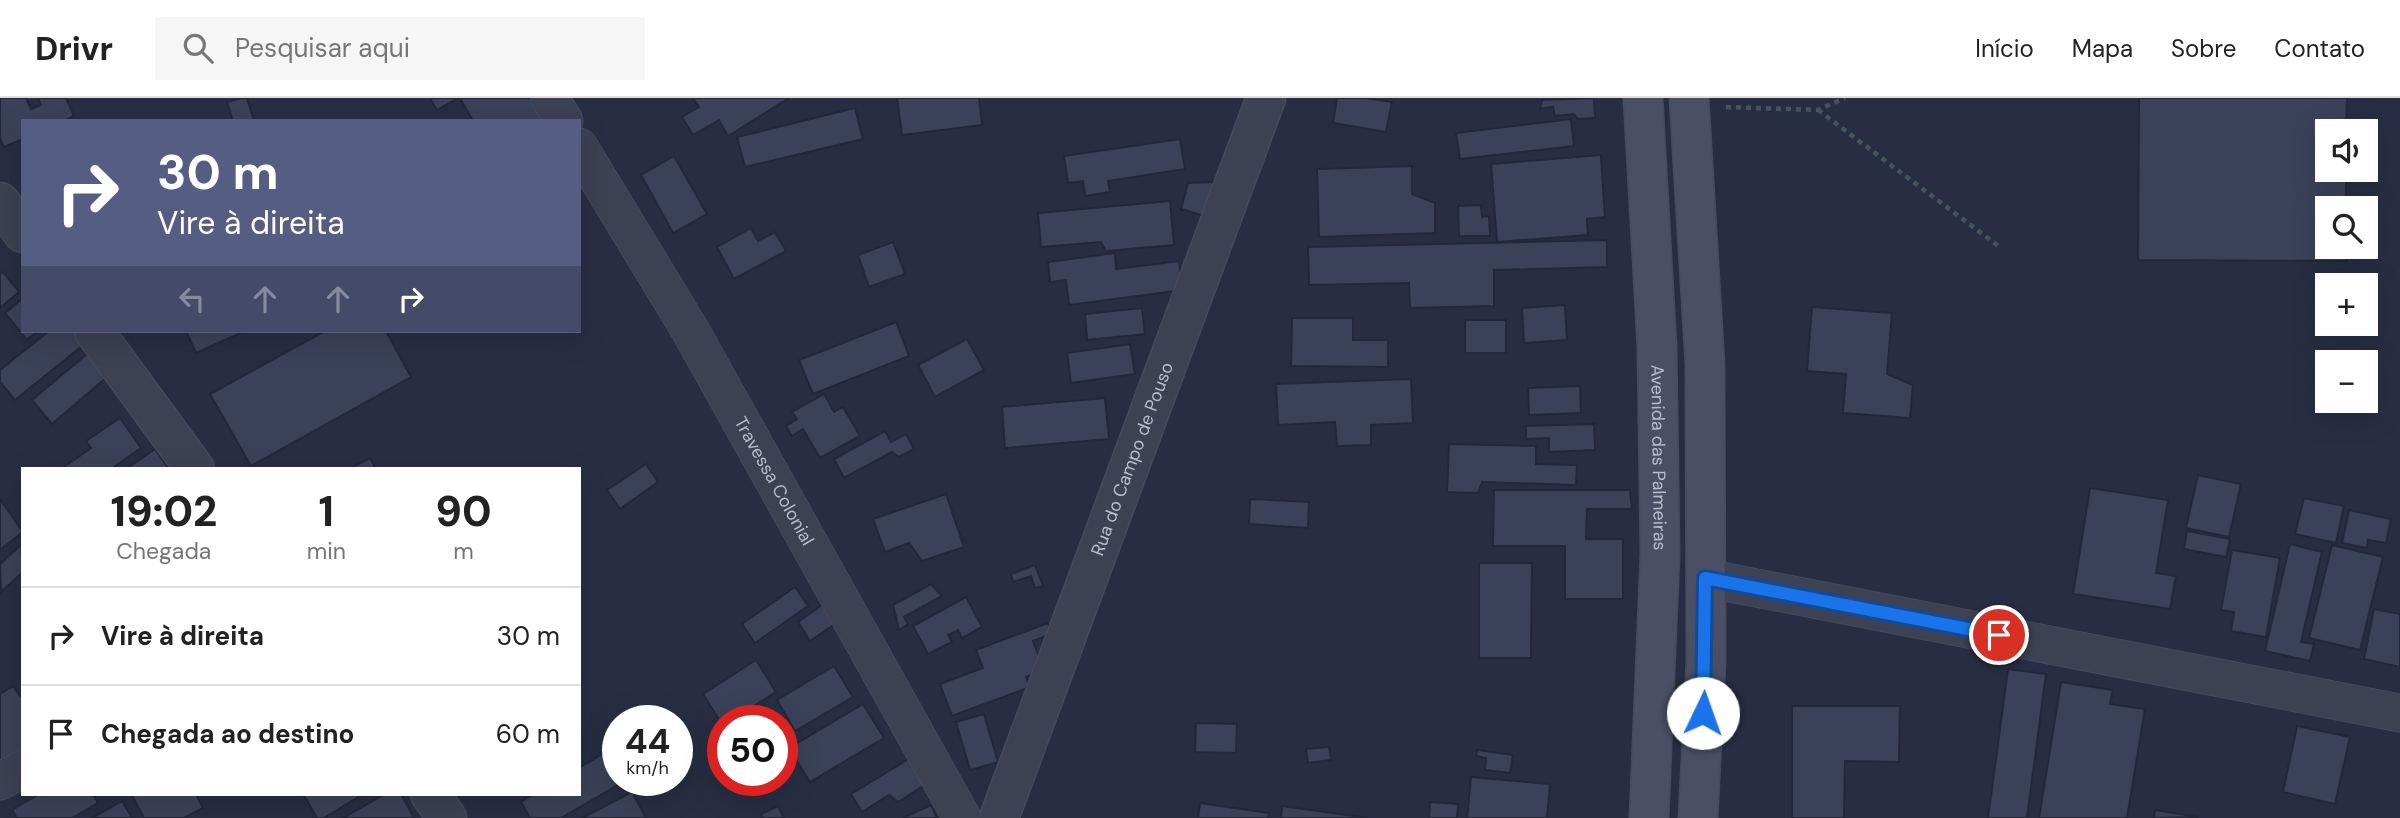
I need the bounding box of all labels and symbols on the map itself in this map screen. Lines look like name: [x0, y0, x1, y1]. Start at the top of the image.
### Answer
street label: Rua do Campo de Pouso: [1085, 359, 1179, 559]
street label: Avenida das Palmeiras: [1645, 365, 1672, 551]
street label: Travessa Colonial: [729, 412, 820, 550]
pin: [1969, 605, 2029, 665]
position arrow: [1666, 676, 1740, 750]
speed limit sign: 50: [707, 705, 798, 796]

